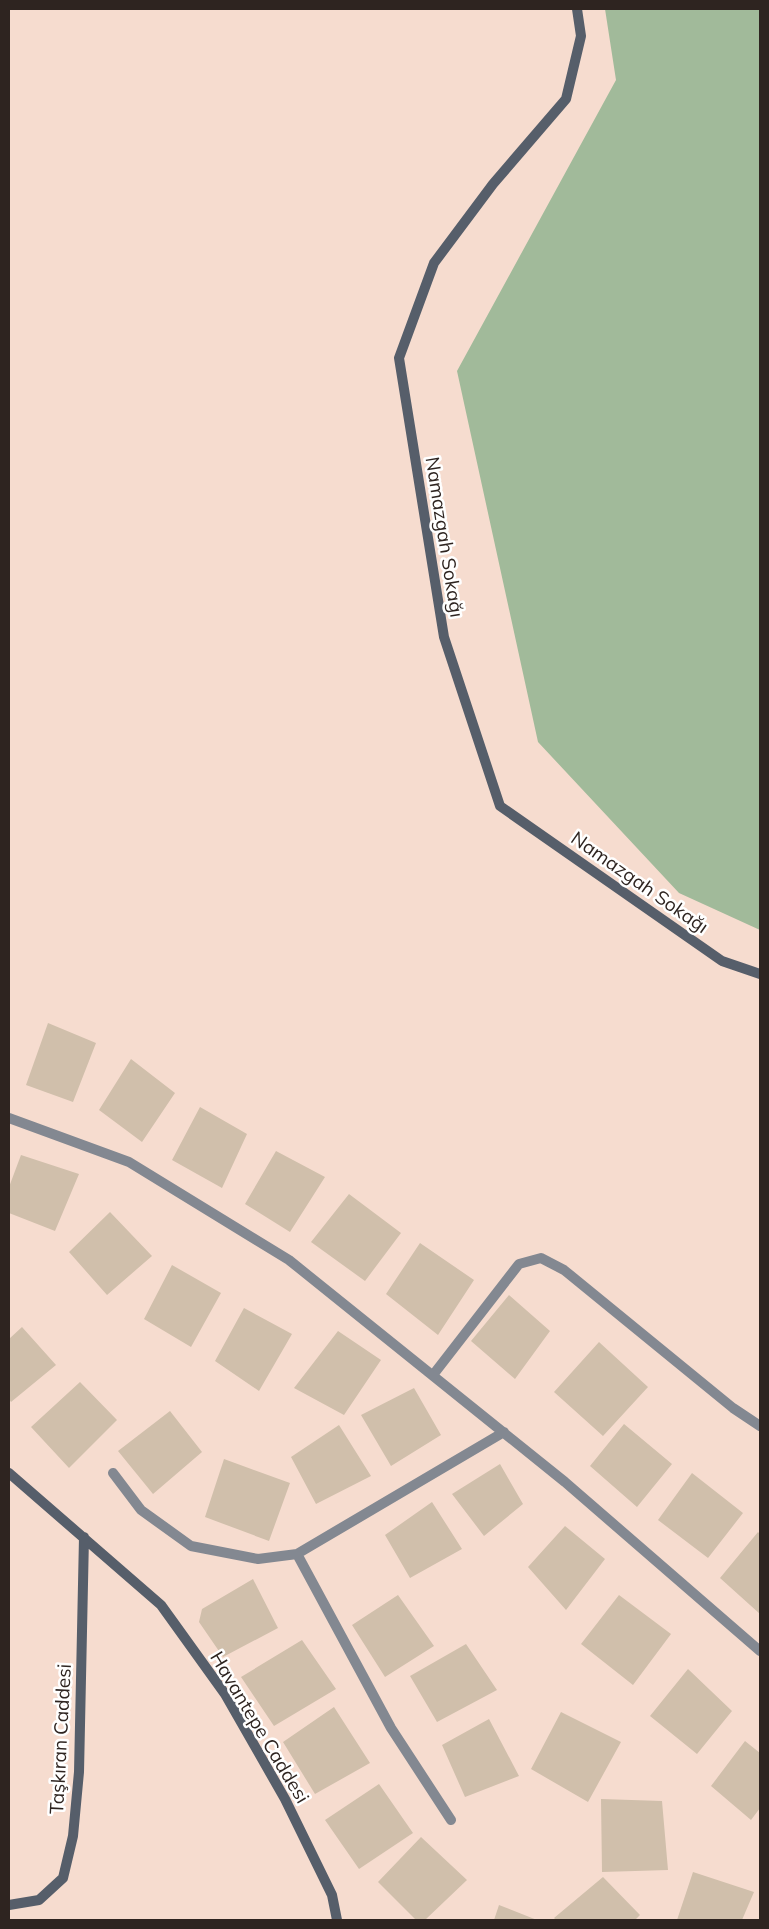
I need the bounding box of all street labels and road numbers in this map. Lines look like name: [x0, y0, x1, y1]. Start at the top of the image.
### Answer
street label: Namazgah Sokağı: [420, 455, 470, 619]
street label: Namazgah Sokağı: [567, 826, 713, 938]
street label: Havantepe Caddesi: [205, 1647, 315, 1807]
street label: Taşkıran Caddesi: [44, 1663, 76, 1815]

